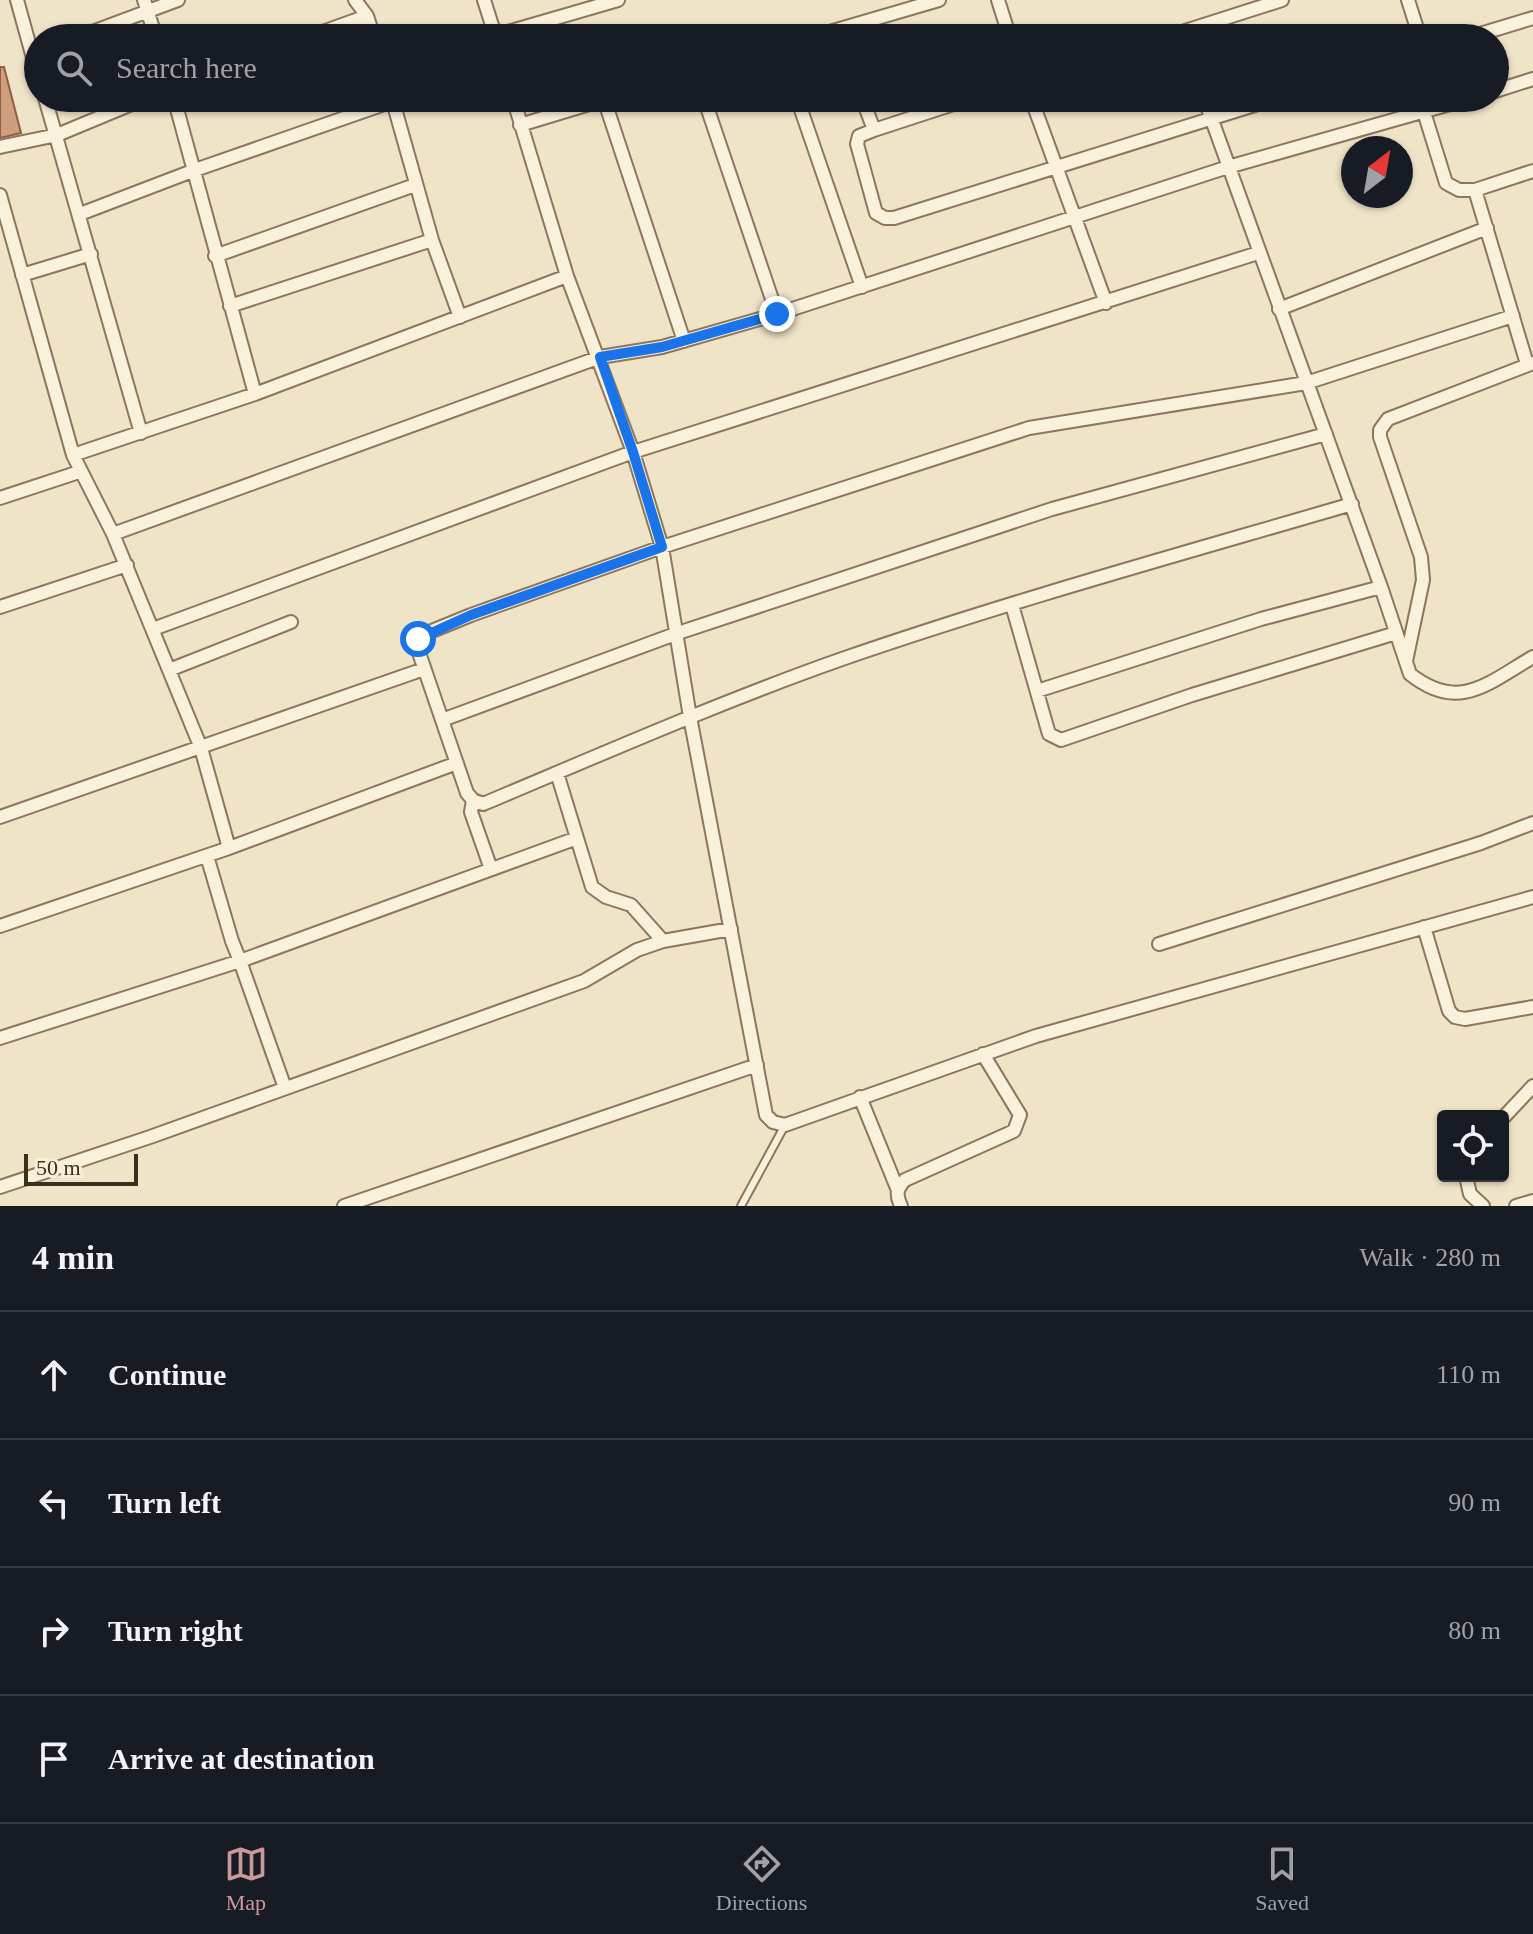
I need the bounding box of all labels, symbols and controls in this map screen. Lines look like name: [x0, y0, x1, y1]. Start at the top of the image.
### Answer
search box: [24, 24, 1509, 112]
icon: search: [52, 46, 96, 90]
text: Search here: [116, 51, 257, 84]
north arrow: [1341, 136, 1413, 208]
route end: [759, 296, 795, 332]
route start: [400, 621, 436, 657]
map controls: [1437, 1110, 1509, 1182]
button: locate: [1437, 1110, 1509, 1182]
scale bar: [24, 1150, 138, 1186]
text: 50 m: [36, 1155, 81, 1180]
text: 4 min: [32, 1239, 114, 1276]
text: Walk · 280 m: [1359, 1243, 1501, 1272]
icon: ahead: [32, 1353, 76, 1397]
text: Continue: [108, 1358, 226, 1391]
text: 110 m: [1436, 1360, 1501, 1389]
icon: left: [32, 1481, 76, 1525]
text: Turn left: [108, 1486, 221, 1519]
text: 90 m: [1448, 1488, 1501, 1517]
icon: right: [32, 1609, 76, 1653]
text: Turn right: [108, 1614, 243, 1647]
text: 80 m: [1448, 1616, 1501, 1645]
icon: arrive: [32, 1737, 76, 1781]
text: Arrive at destination: [108, 1742, 375, 1775]
tab: Map: [224, 1842, 268, 1916]
tab: Directions: [716, 1842, 807, 1916]
tab: Saved: [1255, 1842, 1309, 1916]

